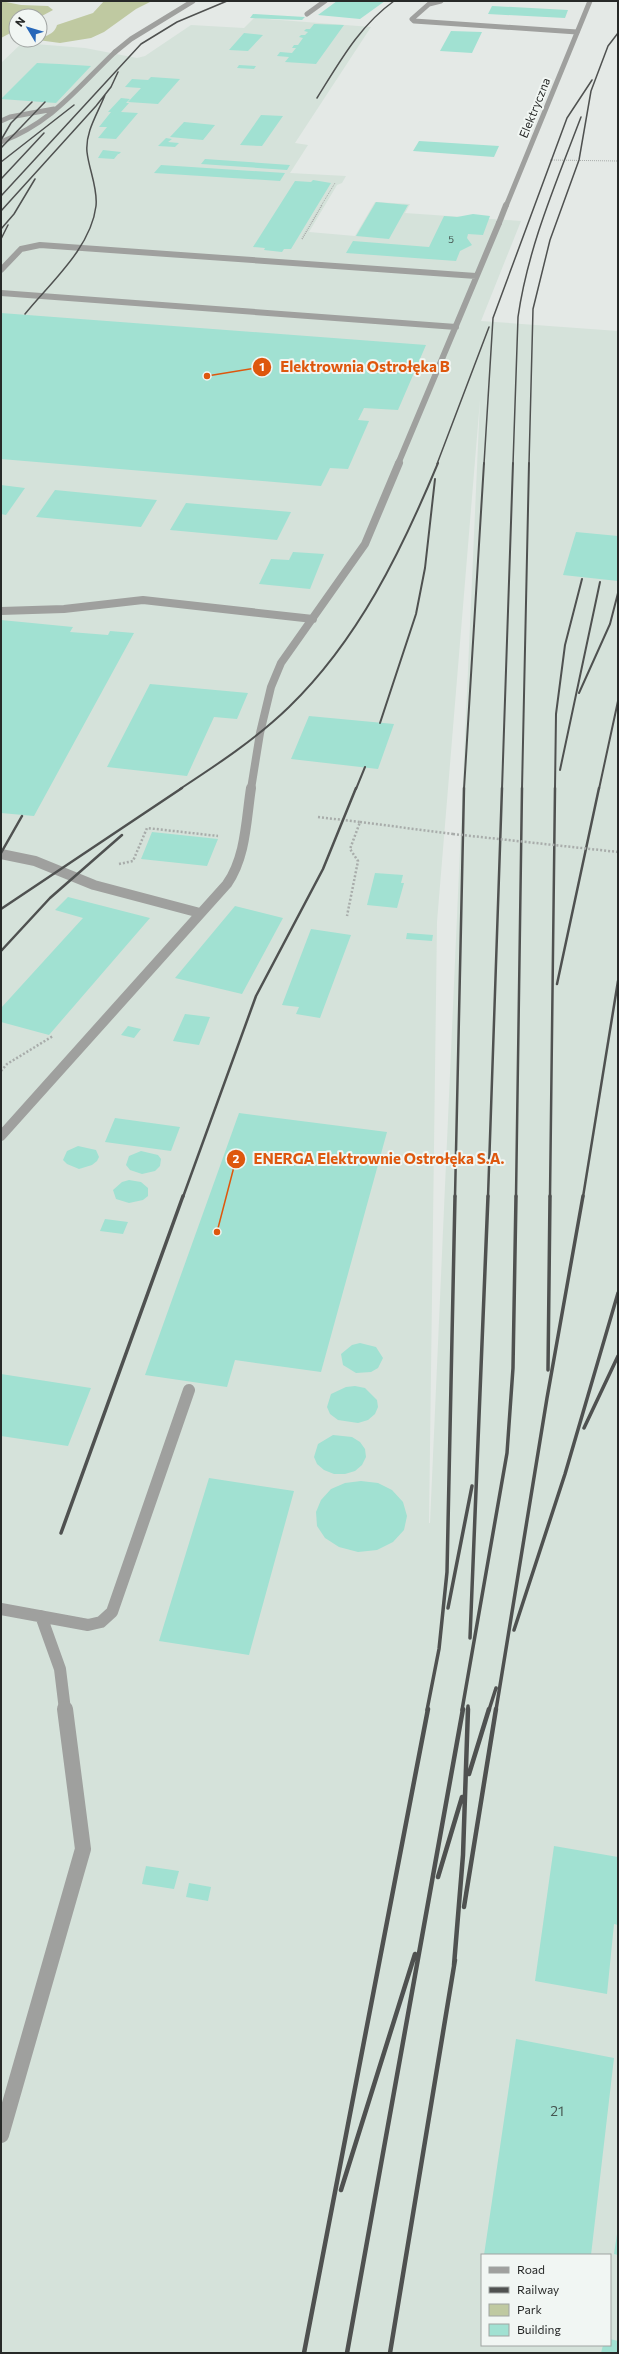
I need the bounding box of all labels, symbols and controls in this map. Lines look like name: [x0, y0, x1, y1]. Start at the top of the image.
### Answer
north arrow: [8, 8, 48, 48]
text: N: [12, 14, 27, 29]
street label: Elektryczna: [516, 75, 553, 140]
house number: 5: [448, 233, 454, 245]
callout: Elektrownia Ostrołęka B: [252, 353, 458, 380]
text: Elektrownia Ostrołęka B: [280, 357, 450, 375]
text: 1: [259, 359, 265, 373]
callout: ENERGA Elektrownie Ostrołęka S.A.: [226, 1145, 513, 1172]
text: ENERGA Elektrownie Ostrołęka S.A.: [253, 1149, 505, 1167]
text: 2: [233, 1151, 240, 1165]
house number: 21: [550, 2102, 564, 2119]
legend: [481, 2254, 611, 2346]
text: Road: [517, 2262, 545, 2276]
text: Railway: [517, 2282, 559, 2296]
text: Park: [517, 2302, 543, 2316]
text: Building: [517, 2322, 561, 2336]

